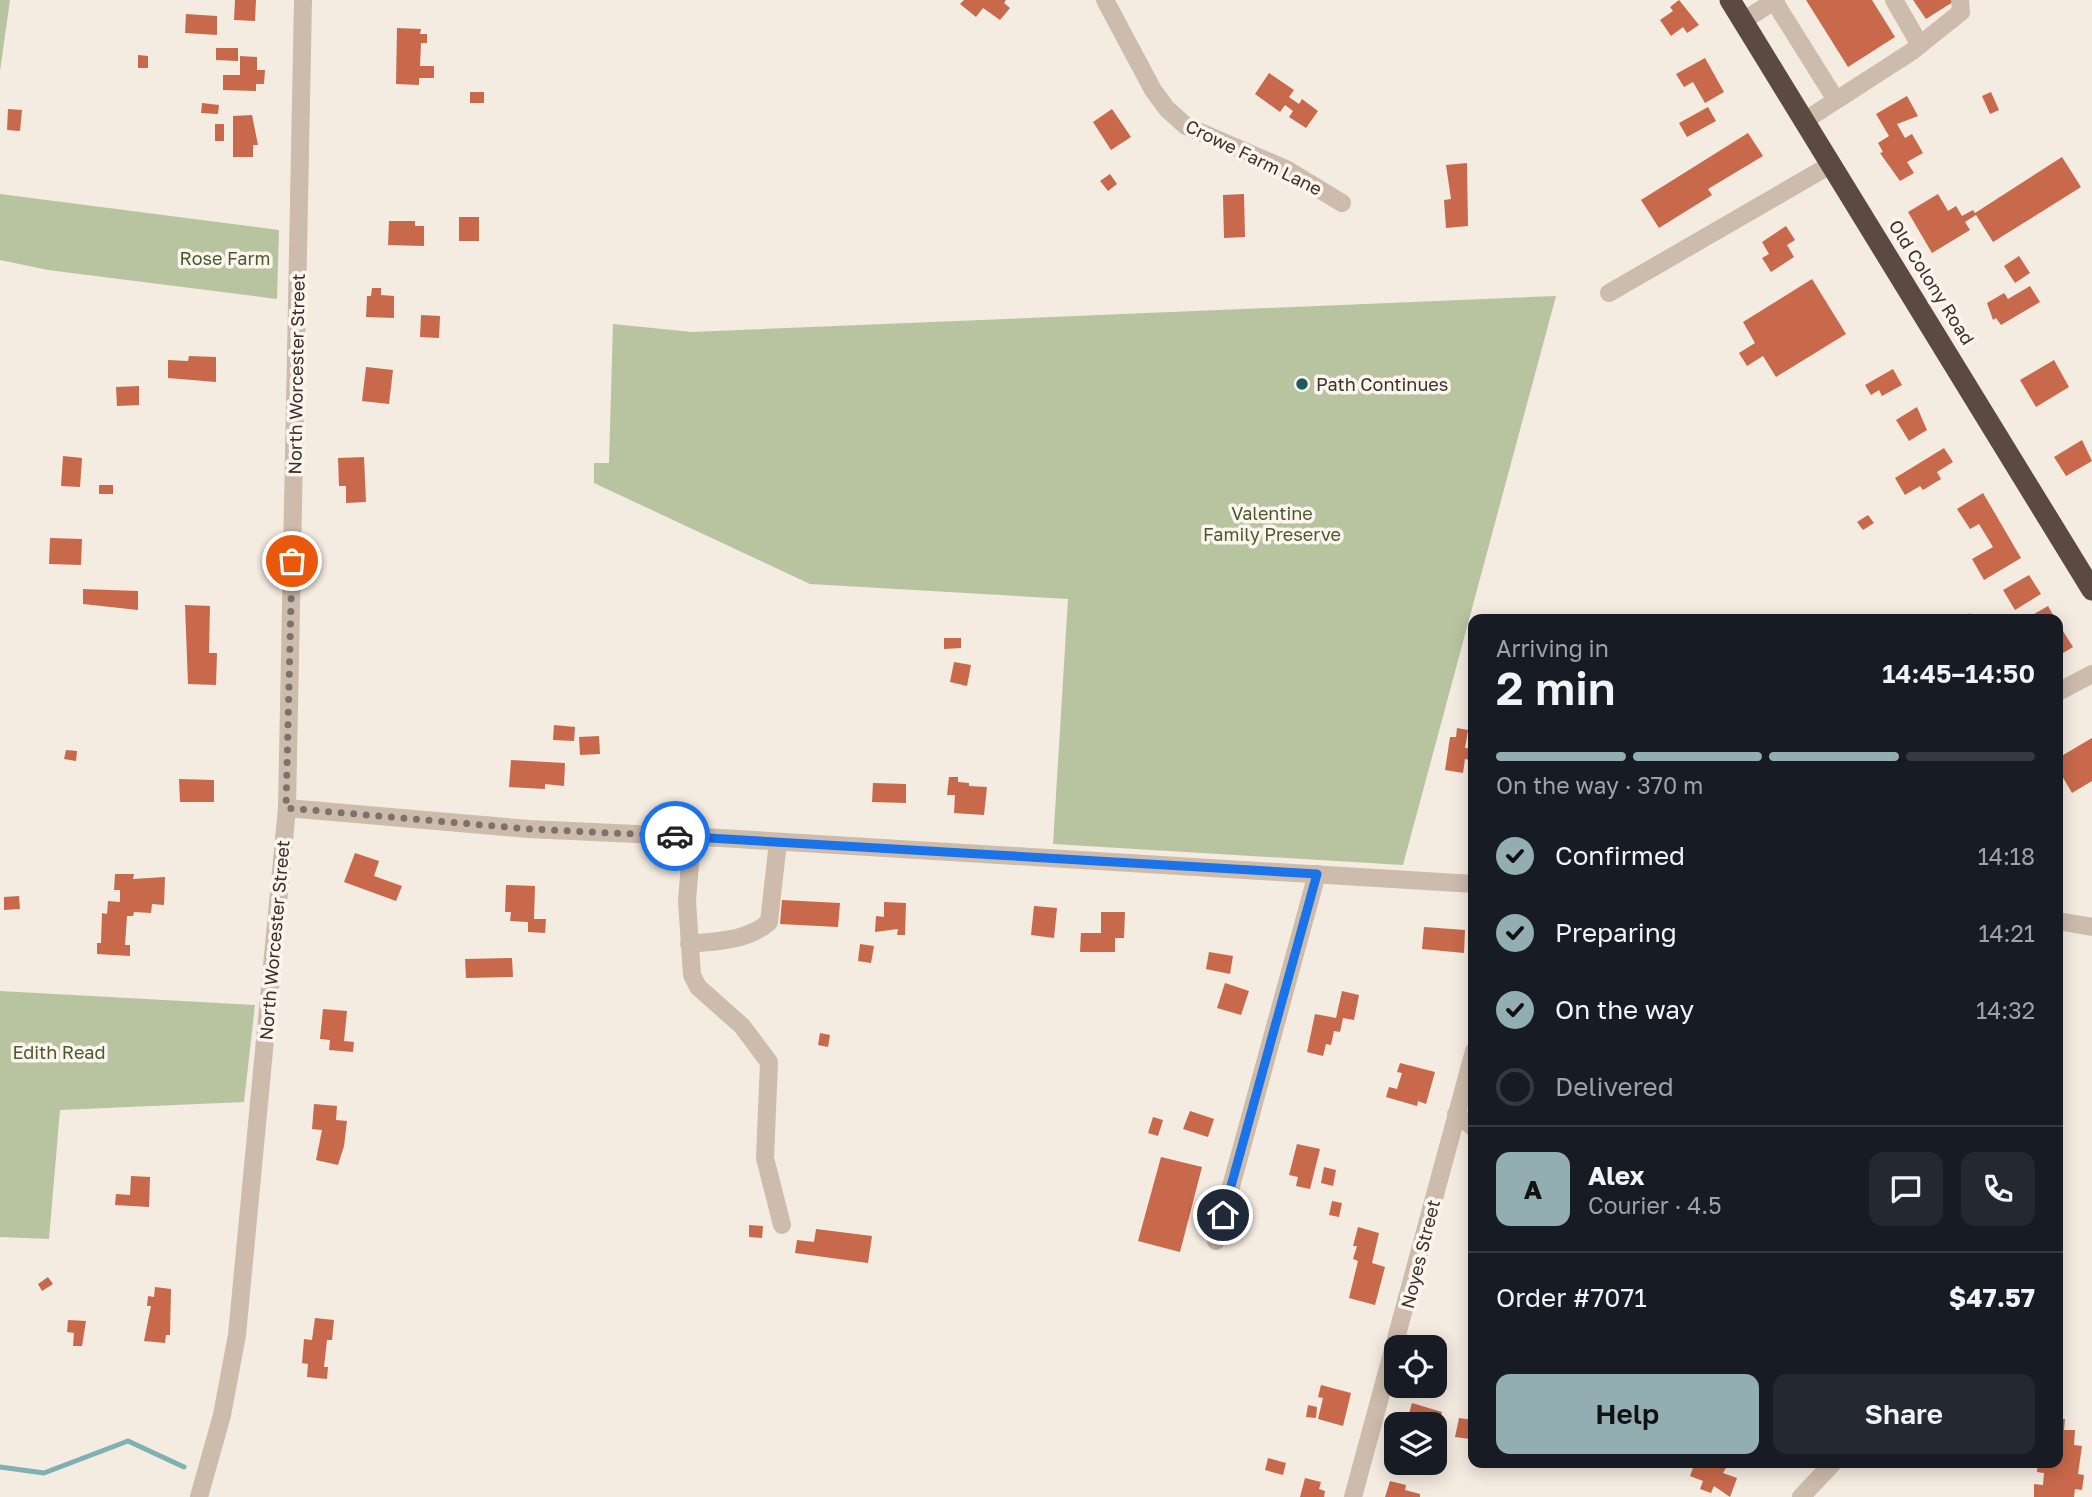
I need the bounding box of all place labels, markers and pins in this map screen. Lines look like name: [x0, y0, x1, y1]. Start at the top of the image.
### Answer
place label: Path Continues: [1316, 373, 1448, 395]
marker: Path Continues: [1294, 376, 1310, 392]
pin: [262, 531, 322, 591]
pin: [1193, 1185, 1253, 1245]

